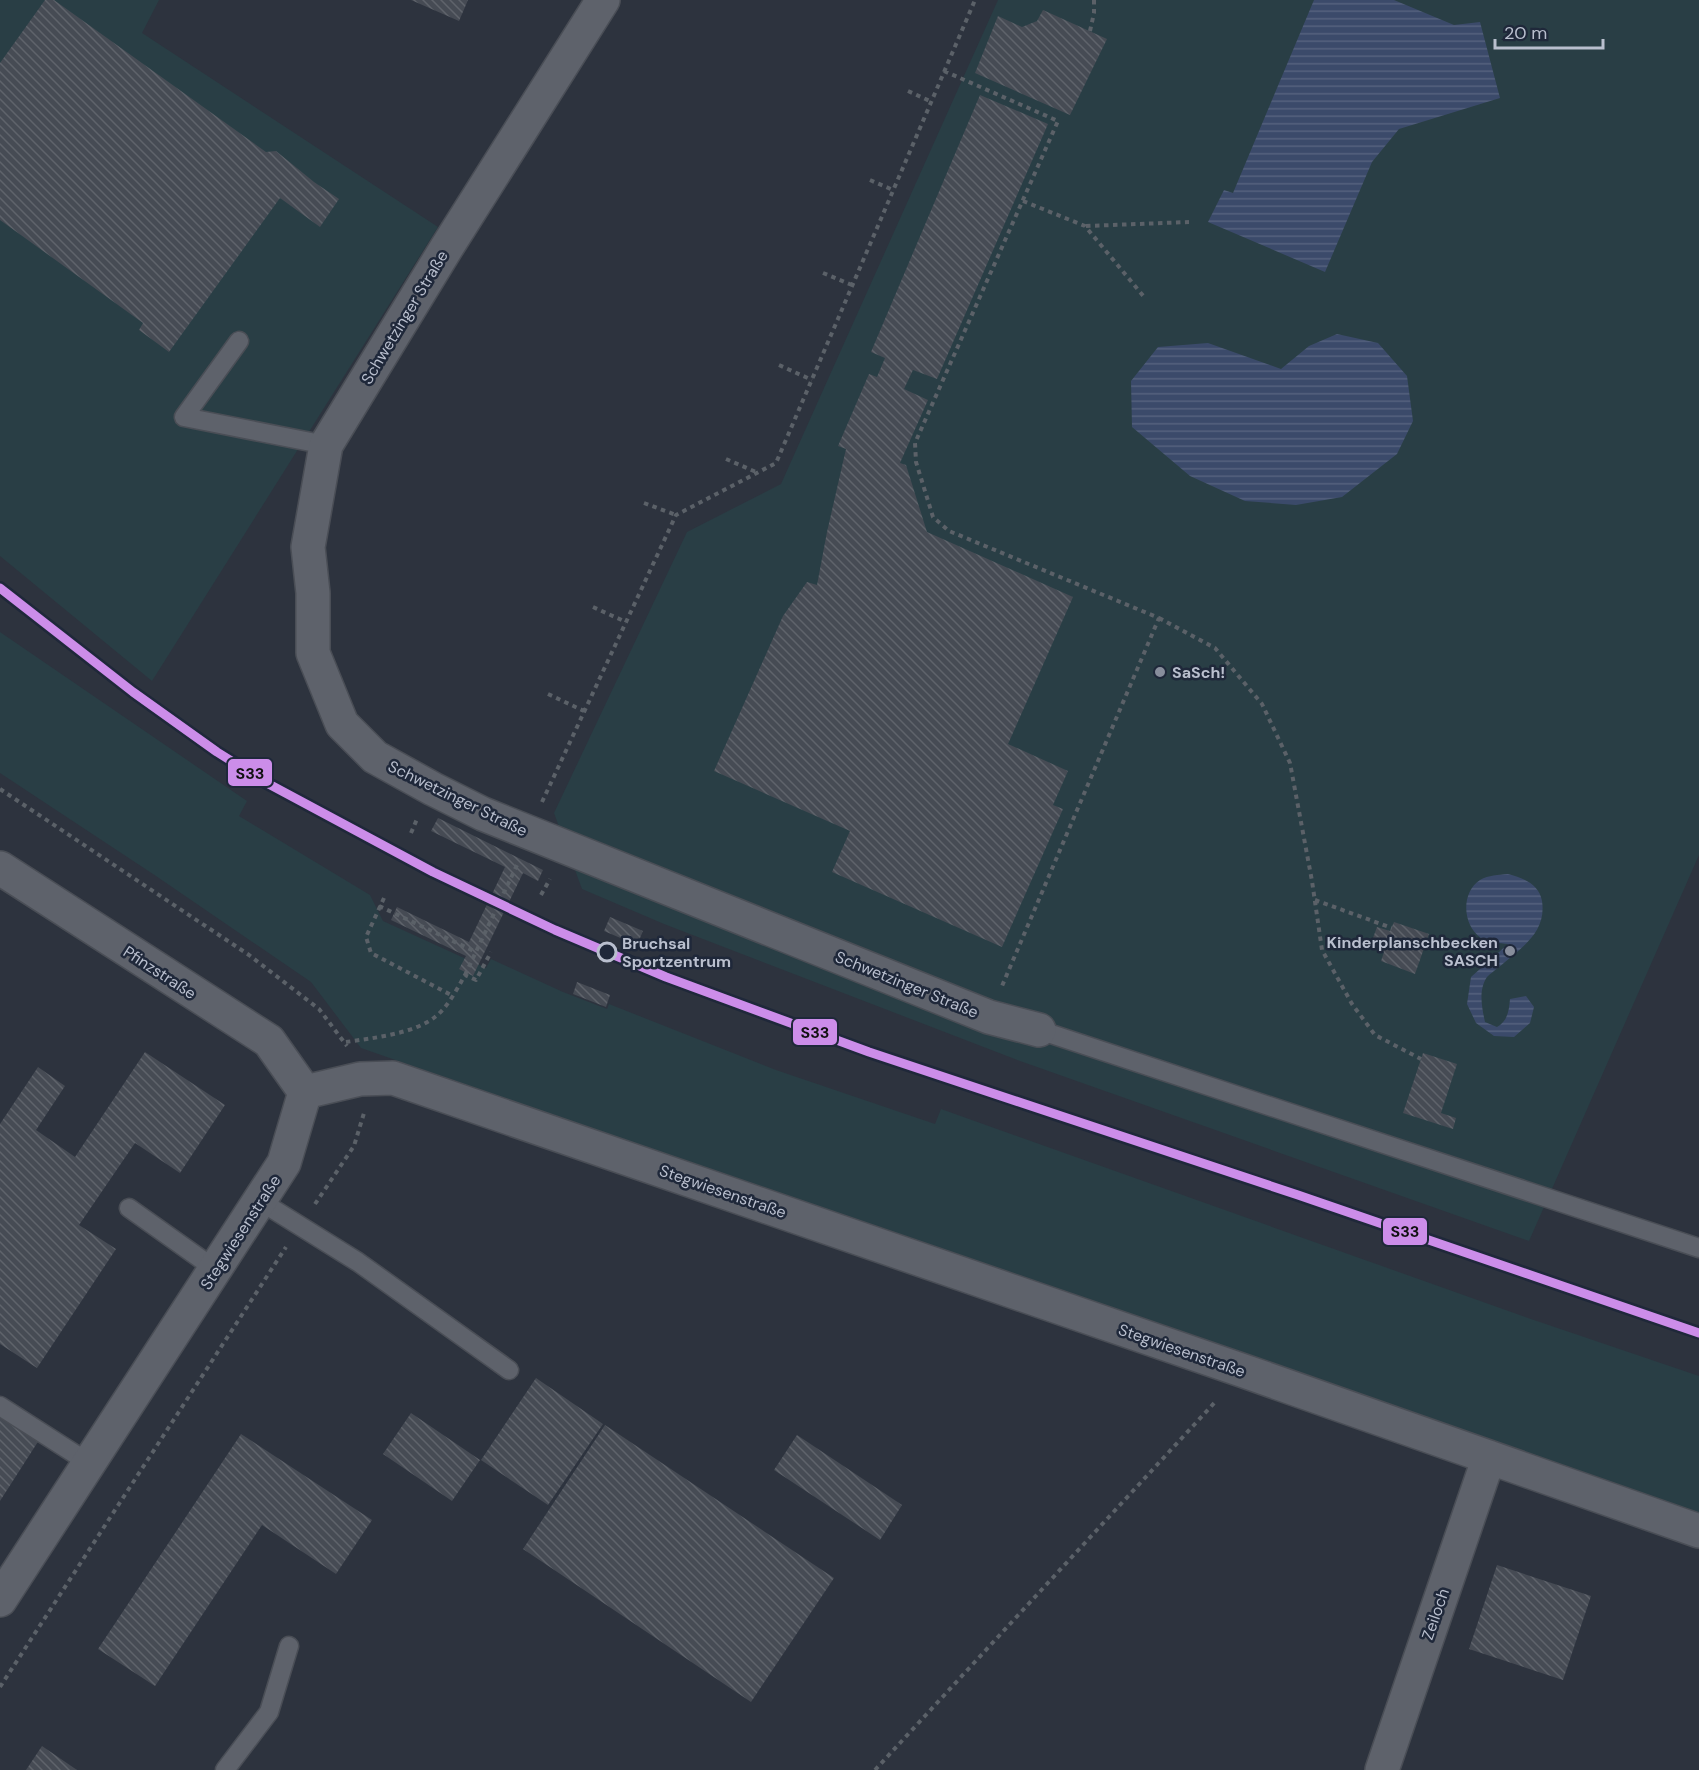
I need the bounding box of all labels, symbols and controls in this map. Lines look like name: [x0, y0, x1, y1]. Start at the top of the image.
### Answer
scale bar: [1495, 12, 1603, 50]
text: 20 m: [1504, 21, 1547, 45]
street label: Schwetzinger Straße: [356, 247, 453, 388]
place label: SaSch!: [1172, 662, 1225, 683]
marker: SaSch!: [1153, 665, 1167, 679]
street label: Schwetzinger Straße: [385, 756, 531, 841]
line badge: S33: [227, 758, 273, 787]
text: S33: [236, 763, 264, 784]
place label: Kinderplanschbecken SASCH: [1327, 932, 1498, 971]
place label: Bruchsal Sportzentrum: [622, 933, 731, 972]
street label: Pfinzstraße: [119, 941, 200, 1004]
marker: Bruchsal Sportzentrum: [597, 942, 617, 962]
marker: Kinderplanschbecken SASCH: [1503, 944, 1517, 958]
street label: Schwetzinger Straße: [832, 946, 981, 1023]
line badge: S33: [792, 1018, 838, 1046]
text: S33: [801, 1022, 829, 1043]
street label: Stegwiesenstraße: [657, 1160, 789, 1223]
street label: Stegwiesenstraße: [195, 1171, 285, 1294]
line badge: S33: [1382, 1217, 1428, 1246]
text: S33: [1391, 1221, 1419, 1242]
street label: Stegwiesenstraße: [1116, 1319, 1248, 1382]
street label: Zeiloch: [1417, 1586, 1454, 1643]

